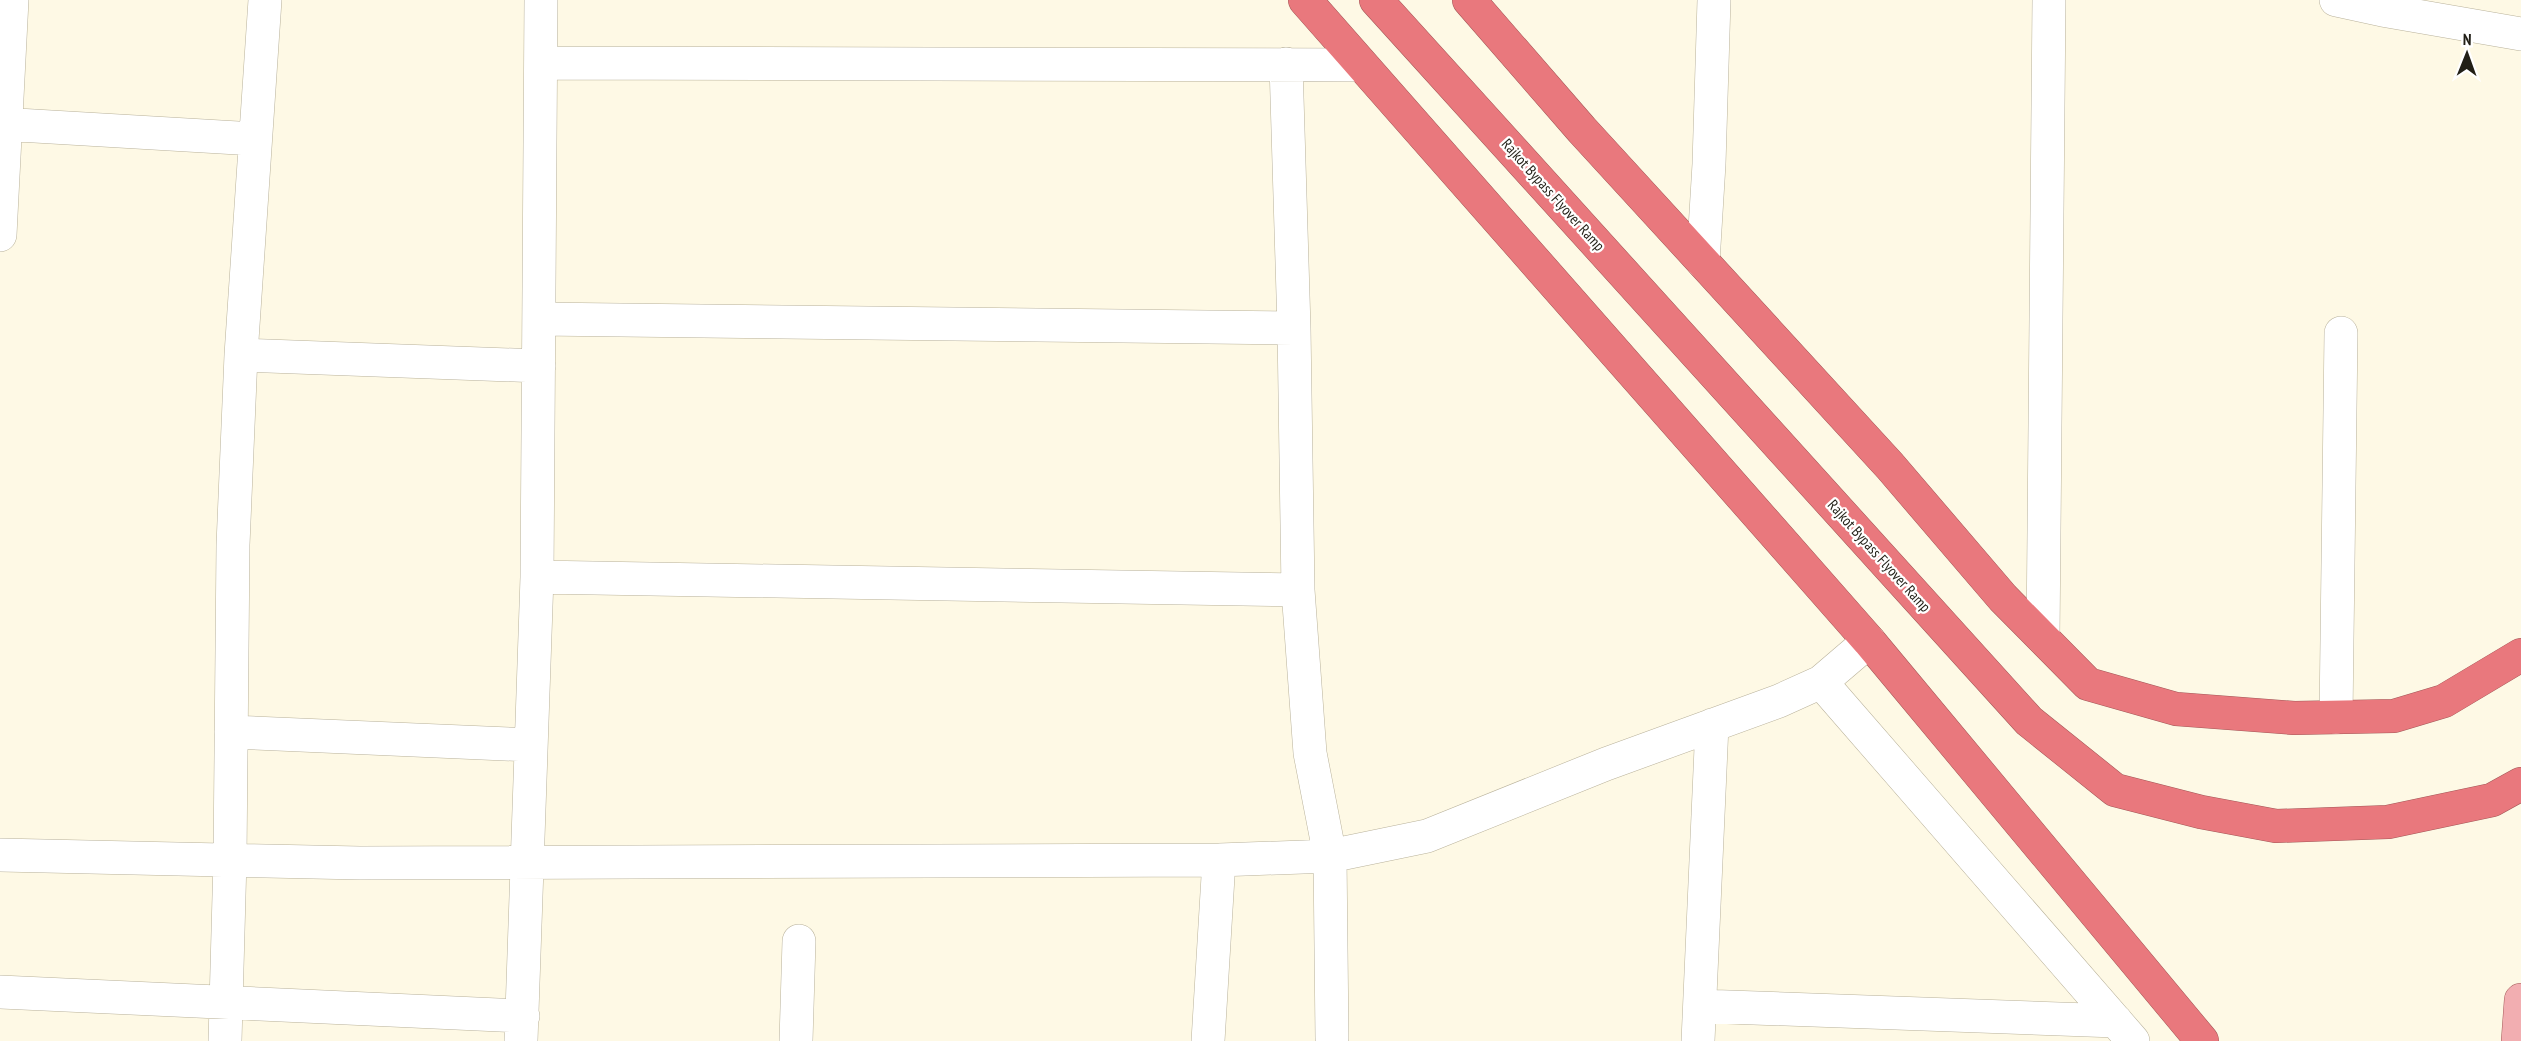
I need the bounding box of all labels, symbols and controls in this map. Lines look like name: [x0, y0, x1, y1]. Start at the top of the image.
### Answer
north arrow: [2437, 24, 2497, 84]
text: N: [2463, 29, 2472, 49]
street label: Rajkot Bypass Flyover Ramp: [1498, 134, 1609, 255]
street label: Rajkot Bypass Flyover Ramp: [1824, 495, 1935, 616]

